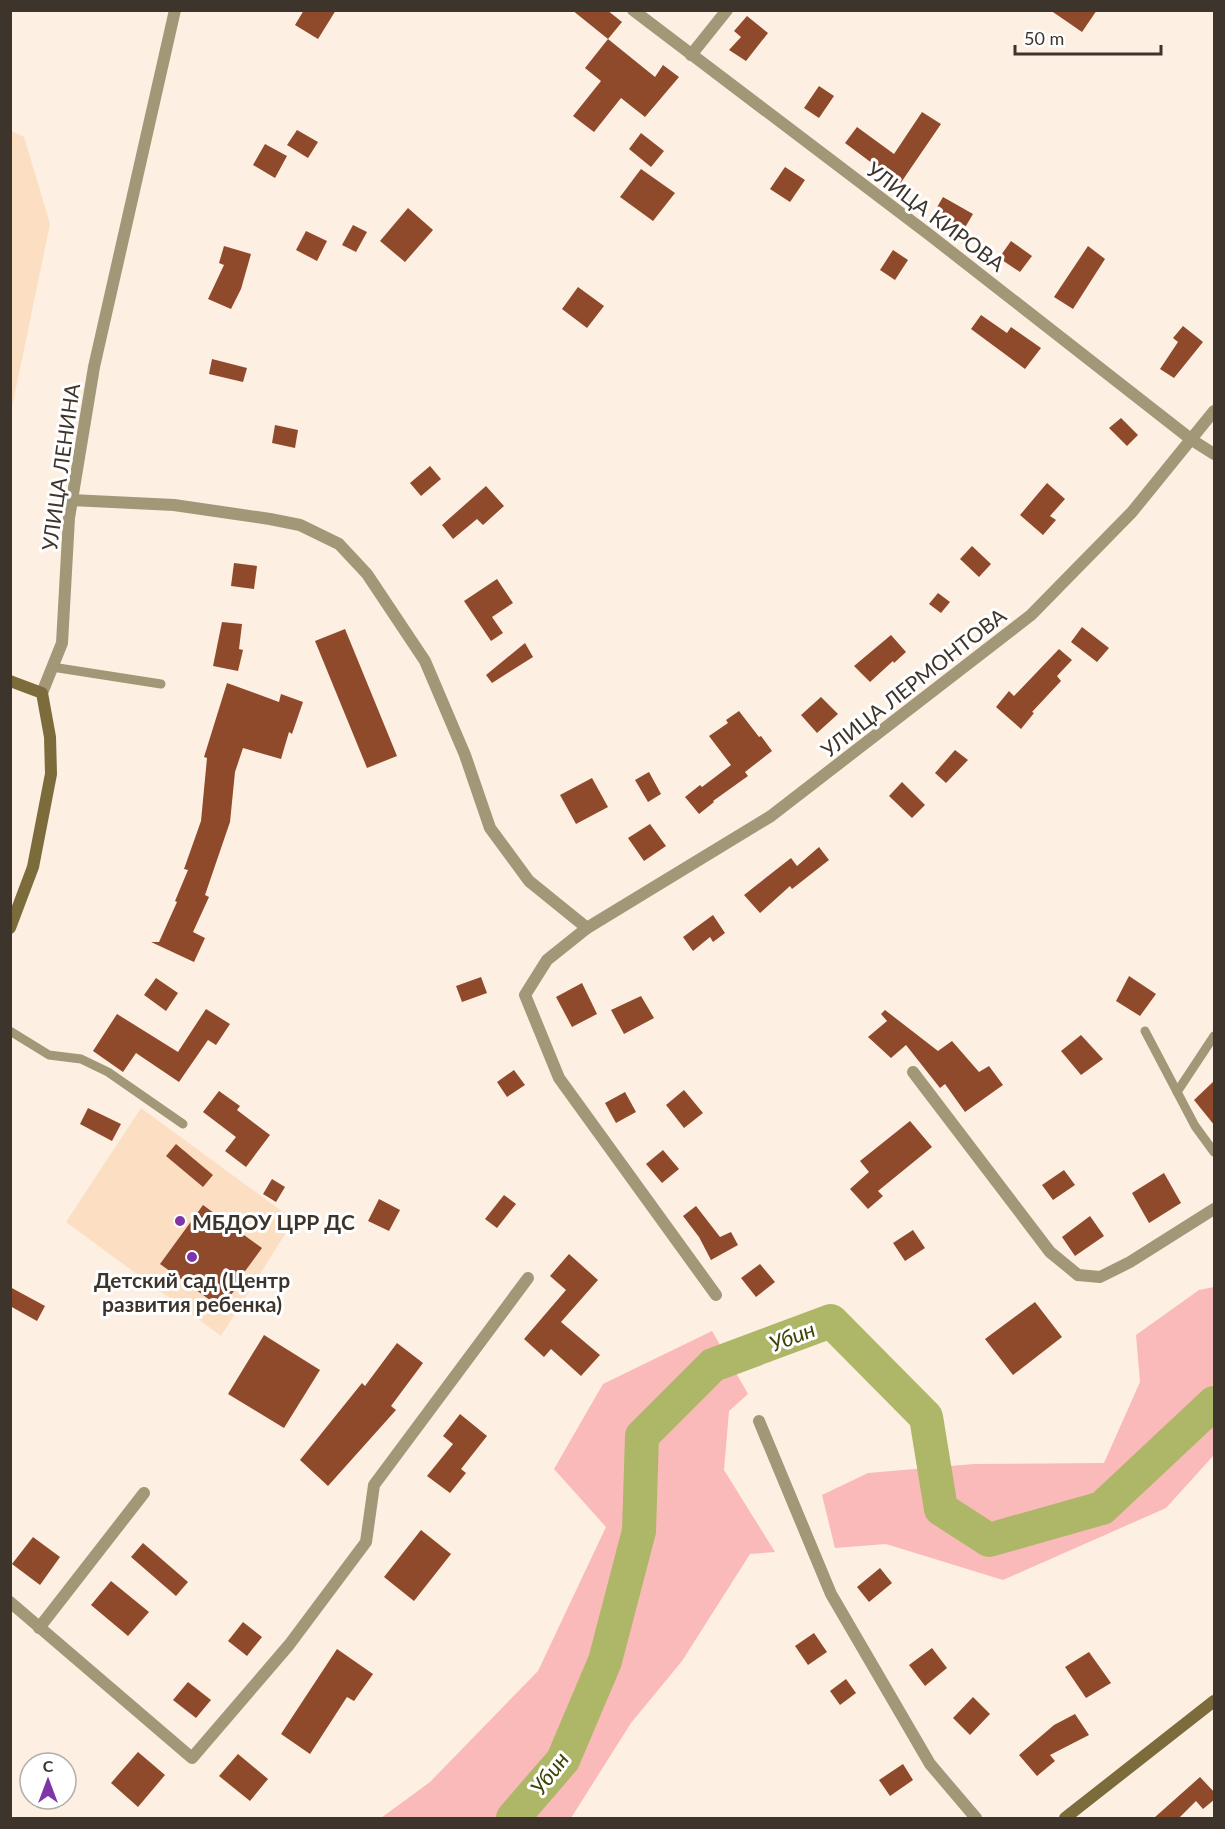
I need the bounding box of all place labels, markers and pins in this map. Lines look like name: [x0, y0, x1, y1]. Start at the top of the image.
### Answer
place label: МБДОУ ЦРР ДС: [192, 1209, 355, 1234]
marker: МБДОУ ЦРР ДС: [173, 1214, 187, 1228]
marker: Детский сад (Центр развития ребенка): [185, 1250, 199, 1264]
place label: Детский сад (Центр развития ребенка): [94, 1267, 290, 1316]

